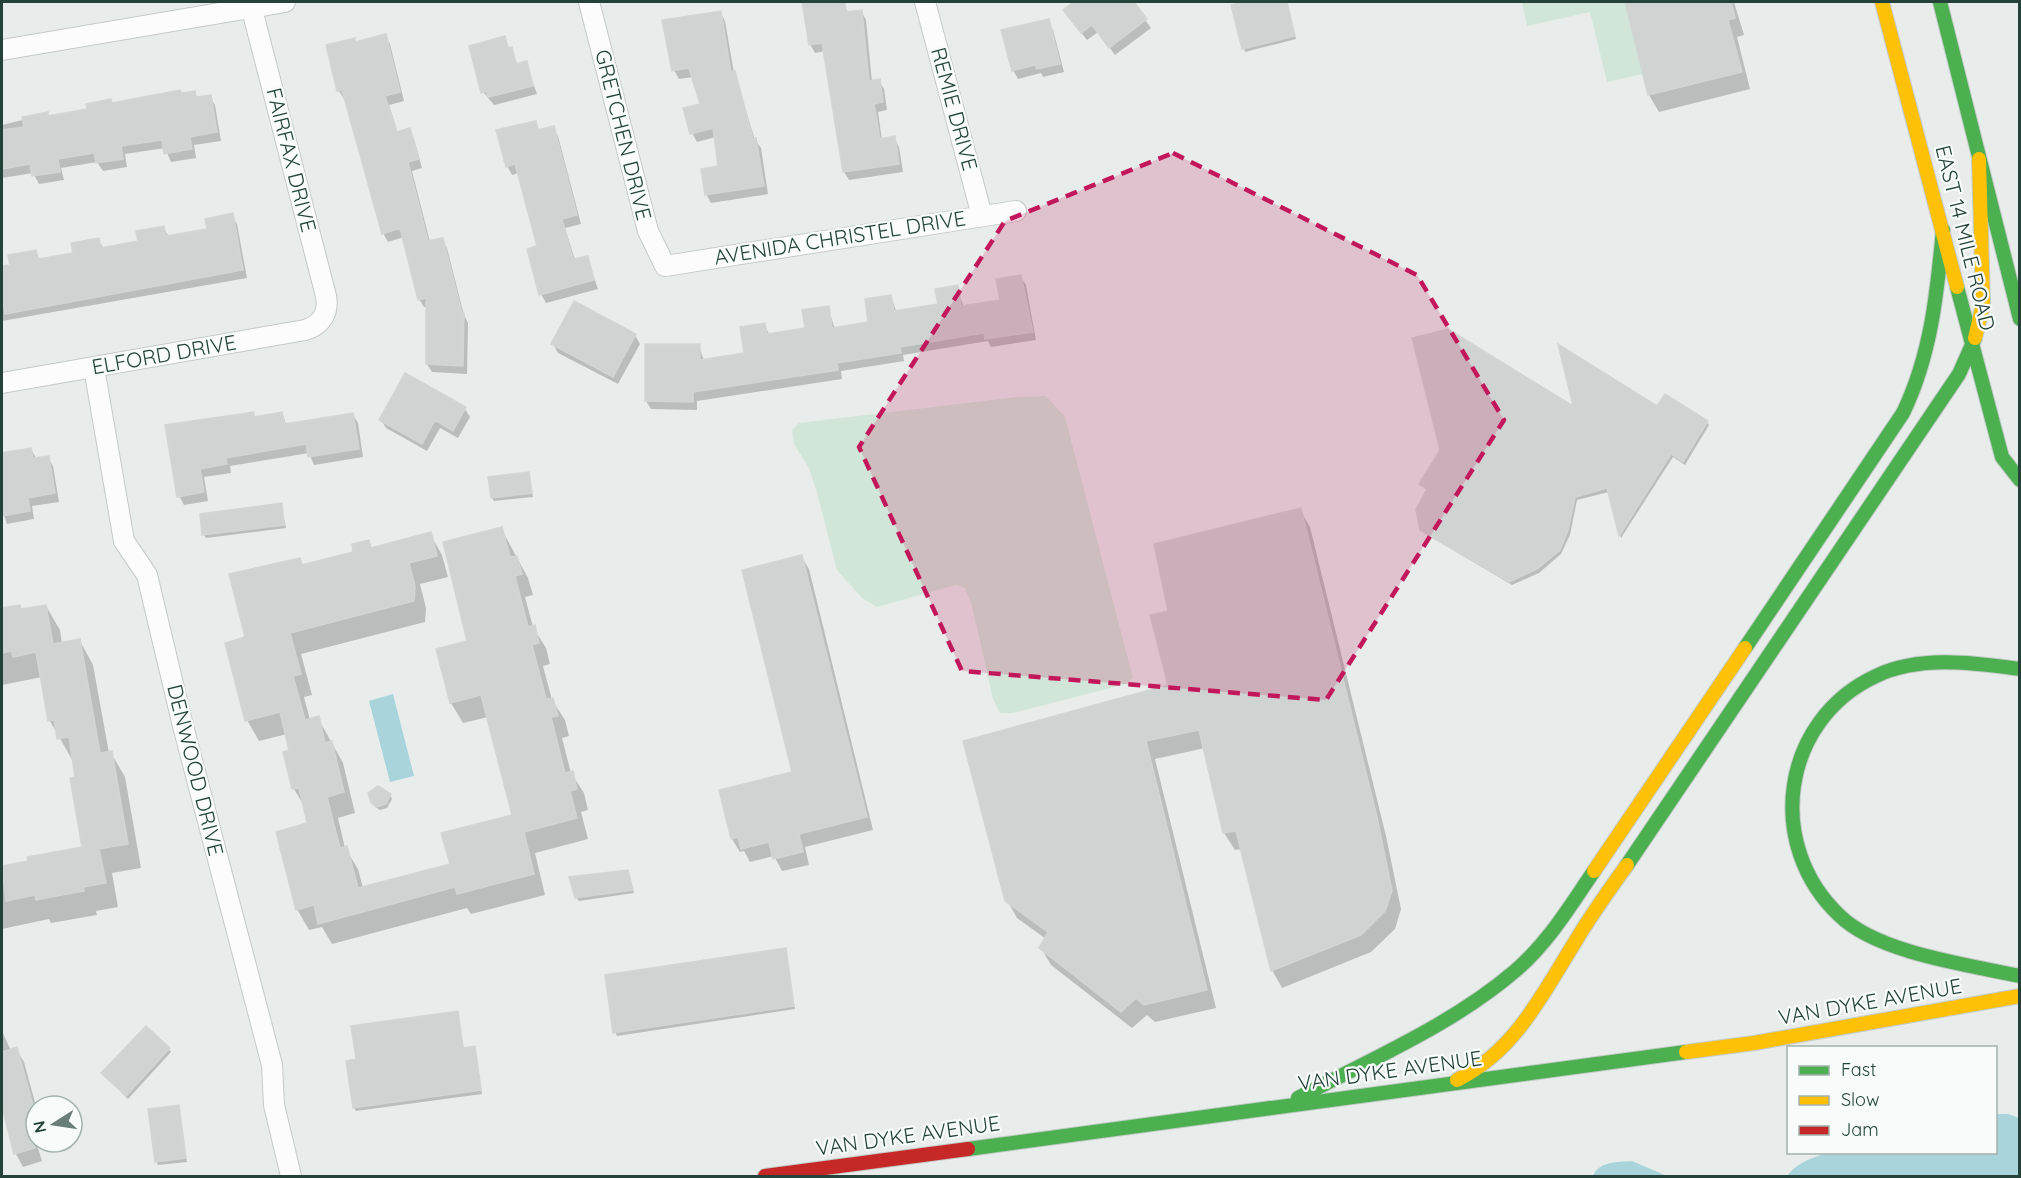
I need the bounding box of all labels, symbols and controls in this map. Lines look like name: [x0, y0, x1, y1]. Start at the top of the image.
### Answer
street label: REMIE DRIVE: [926, 44, 984, 173]
street label: GRETCHEN DRIVE: [590, 47, 658, 223]
street label: FAIRFAX DRIVE: [261, 85, 322, 235]
street label: EAST 14 MILE ROAD: [1930, 142, 2002, 333]
street label: AVENIDA CHRISTEL DRIVE: [712, 204, 967, 270]
street label: ELFORD DRIVE: [90, 329, 238, 380]
street label: DENWOOD DRIVE: [162, 681, 230, 858]
street label: VAN DYKE AVENUE: [1776, 972, 1964, 1030]
street label: VAN DYKE AVENUE: [1296, 1044, 1484, 1096]
legend: [1787, 1046, 1997, 1154]
text: Fast: [1841, 1058, 1876, 1081]
text: Slow: [1841, 1088, 1879, 1111]
north arrow: [24, 1094, 84, 1154]
street label: VAN DYKE AVENUE: [814, 1109, 1002, 1161]
text: Jam: [1841, 1118, 1879, 1141]
text: N: [28, 1119, 50, 1135]

